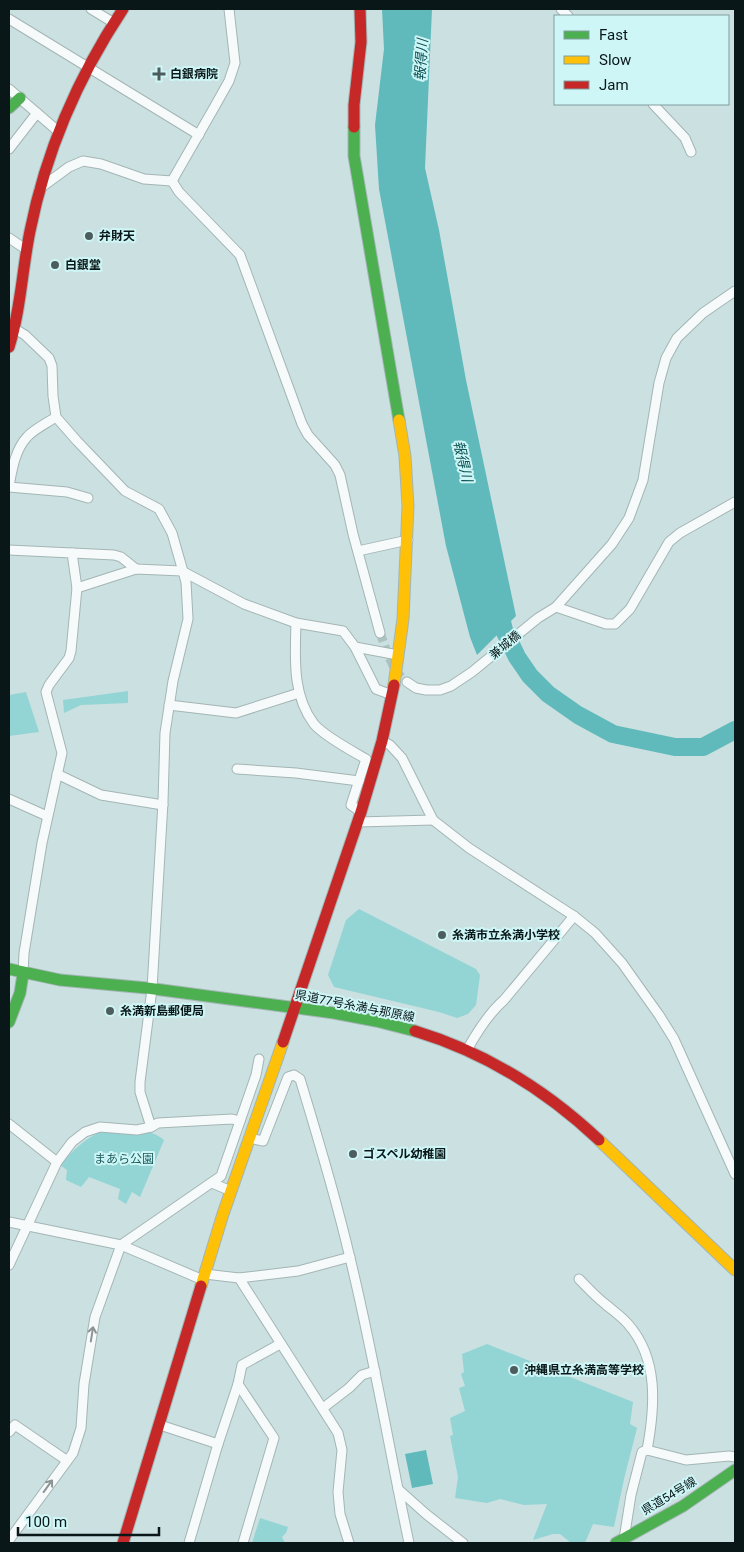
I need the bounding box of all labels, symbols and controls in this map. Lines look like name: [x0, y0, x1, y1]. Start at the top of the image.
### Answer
legend: [554, 15, 729, 105]
text: Fast: [599, 26, 628, 44]
water label: 報得川: [412, 36, 431, 82]
text: Slow: [599, 51, 631, 69]
marker: 白銀病院: [152, 67, 166, 81]
place label: 白銀病院: [170, 67, 218, 81]
text: Jam: [599, 76, 629, 94]
place label: 弁財天: [99, 229, 135, 243]
marker: 弁財天: [83, 230, 95, 242]
place label: 白銀堂: [65, 258, 101, 272]
marker: 白銀堂: [49, 259, 61, 271]
water label: 報得川: [450, 439, 476, 485]
street label: 兼城橋: [487, 628, 523, 662]
place label: 糸満市立糸満小学校: [452, 928, 560, 942]
marker: 糸満市立糸満小学校: [436, 929, 448, 941]
street label: 県道77号糸満与那原線: [294, 988, 416, 1024]
place label: 糸満新島郵便局: [120, 1004, 204, 1018]
marker: 糸満新島郵便局: [104, 1005, 116, 1017]
place label: ゴスペル幼稚園: [363, 1147, 446, 1161]
marker: ゴスペル幼稚園: [347, 1148, 359, 1160]
park label: まあら公園: [94, 1152, 154, 1166]
one-way arrow: [88, 1327, 98, 1343]
place label: 沖縄県立糸満高等学校: [524, 1363, 644, 1377]
marker: 沖縄県立糸満高等学校: [508, 1364, 520, 1376]
street label: 県道54号線: [639, 1474, 699, 1518]
one-way arrow: [42, 1480, 53, 1493]
scale bar: [18, 1504, 159, 1536]
text: 100 m: [25, 1513, 67, 1531]

